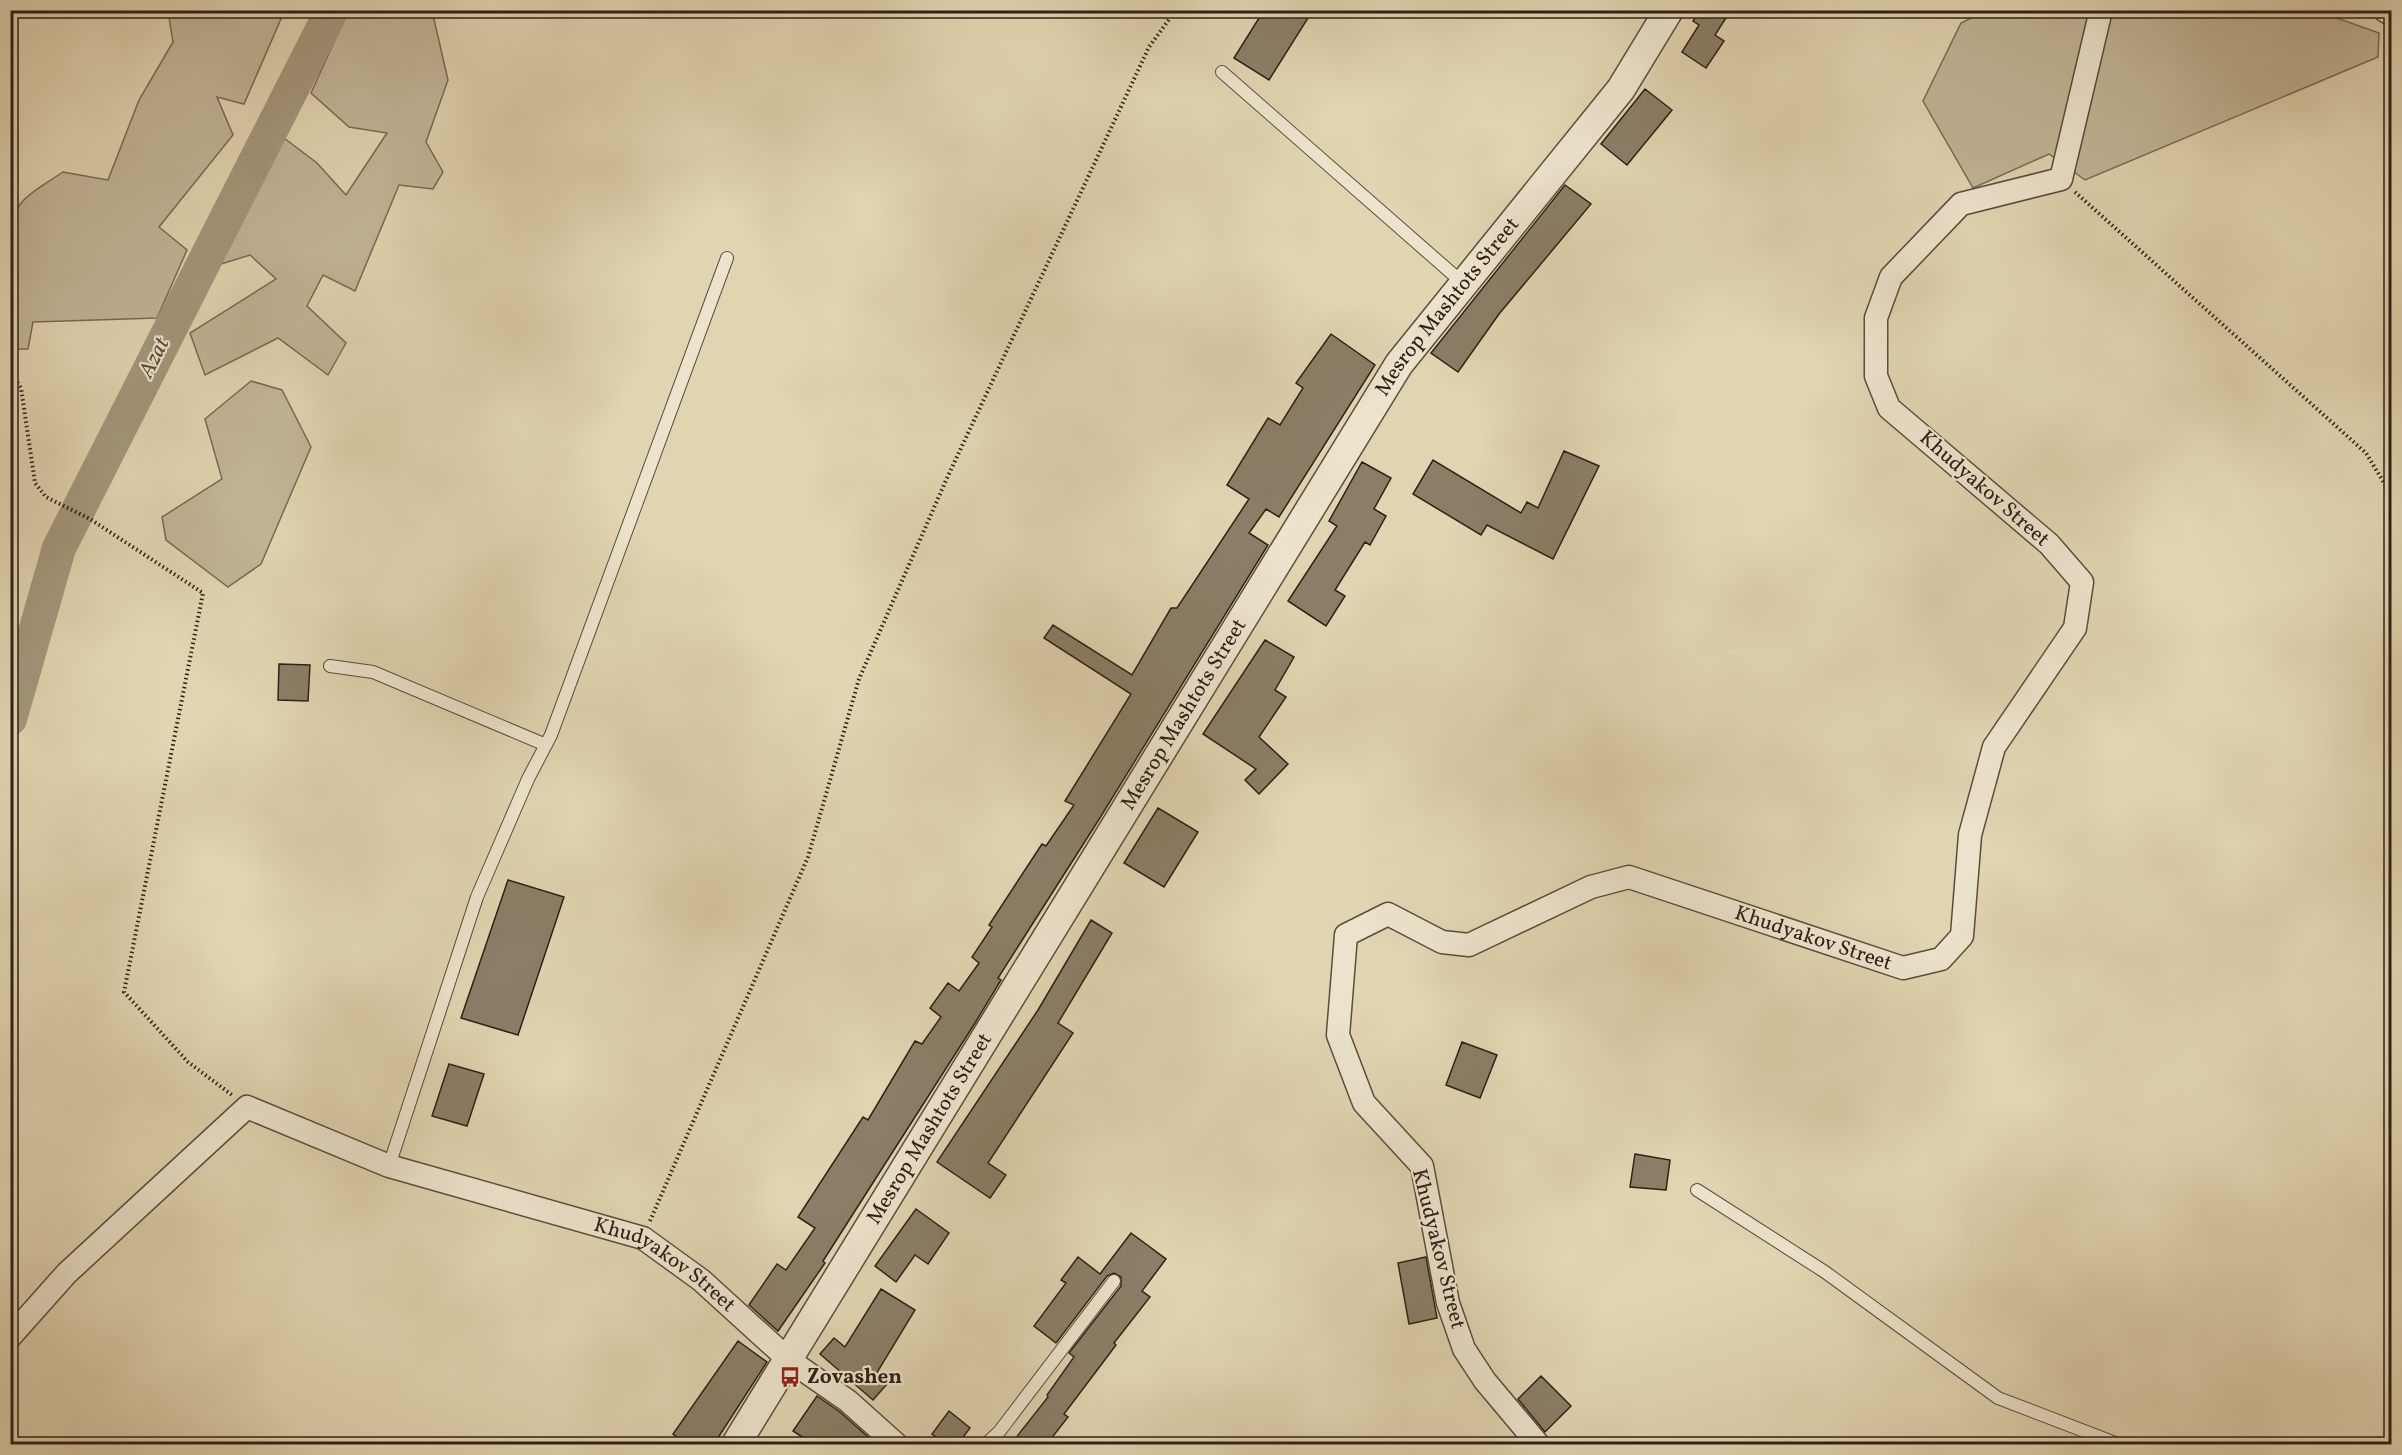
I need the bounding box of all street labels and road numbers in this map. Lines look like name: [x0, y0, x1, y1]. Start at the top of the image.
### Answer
street label: Mesrop Mashtots Street: [1368, 211, 1526, 402]
street label: Khudyakov Street: [1913, 424, 2055, 554]
street label: Mesrop Mashtots Street: [1114, 613, 1254, 816]
street label: Khudyakov Street: [1731, 899, 1896, 978]
street label: Mesrop Mashtots Street: [860, 1027, 999, 1230]
street label: Khudyakov Street: [1404, 1166, 1472, 1332]
street label: Khudyakov Street: [591, 1210, 742, 1319]

